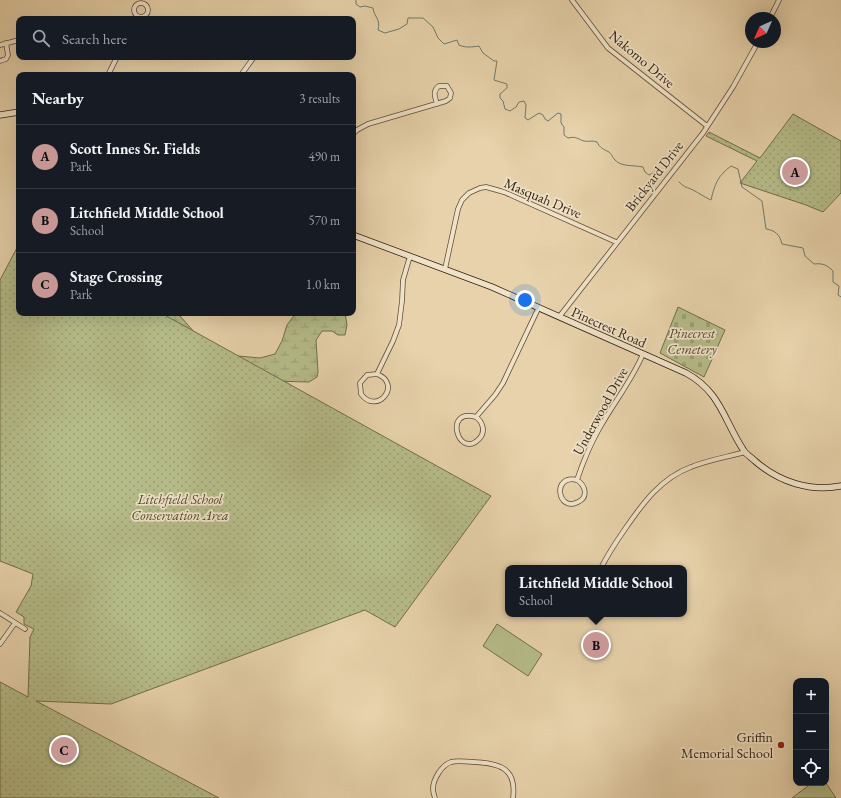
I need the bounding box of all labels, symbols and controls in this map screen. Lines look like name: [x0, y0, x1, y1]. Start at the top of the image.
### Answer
north arrow: [745, 12, 781, 48]
search box: [16, 16, 356, 60]
street label: Nakomo Drive: [605, 26, 679, 92]
icon: search: [30, 27, 52, 49]
text: Search here: [62, 29, 127, 48]
text: Nearby: [32, 87, 84, 109]
text: 3 results: [299, 90, 340, 107]
street label: Brickyard Drive: [621, 137, 687, 215]
text: Scott Innes Sr. Fields: [70, 139, 200, 158]
text: A: [40, 148, 50, 165]
text: 490 m: [309, 148, 340, 165]
pin: A: [782, 157, 808, 187]
text: Park: [70, 158, 92, 175]
street label: Masquah Drive: [501, 174, 585, 223]
text: Litchfield Middle School: [70, 203, 224, 222]
text: B: [41, 212, 49, 229]
text: 570 m: [309, 212, 340, 229]
text: School: [70, 222, 104, 239]
text: Stage Crossing: [70, 267, 162, 286]
text: C: [40, 276, 50, 293]
text: 1.0 km: [306, 276, 340, 293]
text: Park: [70, 286, 92, 303]
your location: [515, 290, 535, 310]
street label: Pinecrest Road: [569, 302, 650, 352]
park label: Pinecrest Cemetery: [667, 324, 717, 358]
street label: Underwood Drive: [568, 363, 632, 458]
park label: Litchfield School Conservation Area: [131, 490, 229, 524]
popup: [505, 565, 687, 617]
text: Litchfield Middle School: [519, 573, 673, 592]
text: School: [519, 592, 553, 609]
pin: B: [583, 630, 609, 660]
map controls: [793, 678, 829, 786]
button: +: [793, 678, 829, 714]
button: −: [793, 714, 829, 750]
place label: Griffin Memorial School: [681, 728, 774, 762]
pin: C: [51, 735, 77, 765]
marker: Griffin Memorial School: [776, 740, 786, 750]
button: locate: [793, 750, 829, 786]

